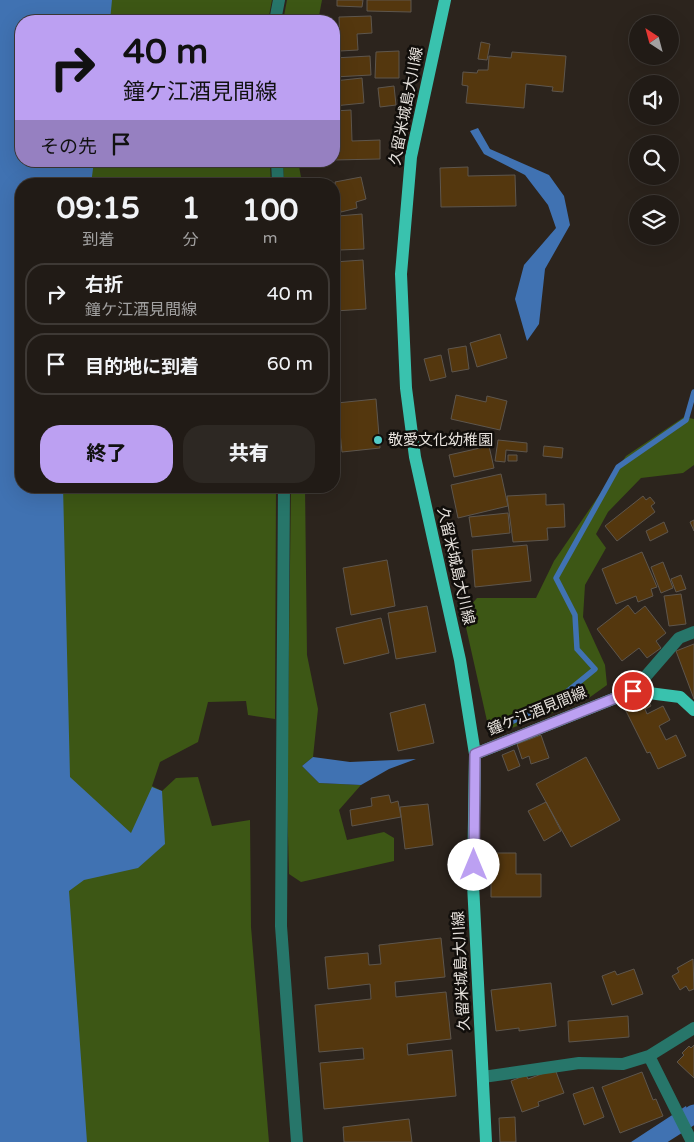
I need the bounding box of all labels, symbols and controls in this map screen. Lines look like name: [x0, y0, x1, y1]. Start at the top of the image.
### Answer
north arrow: [629, 15, 679, 65]
map controls: [629, 15, 679, 245]
text: 40 m: [123, 31, 208, 73]
icon: right: [40, 35, 105, 100]
street label: 久留米城島大川線: [386, 45, 426, 167]
button: sound: [629, 75, 679, 125]
text: 鐘ケ江酒見間線: [123, 79, 277, 105]
icon: arrive: [107, 130, 135, 158]
button: search: [629, 135, 679, 185]
text: その先: [40, 136, 97, 158]
text: 09:15: [57, 190, 140, 227]
text: 1: [181, 190, 200, 227]
text: 100: [242, 192, 298, 229]
button: layers: [629, 195, 679, 245]
text: m: [263, 228, 277, 248]
text: 到着: [82, 230, 114, 250]
text: 分: [183, 230, 199, 250]
text: 右折: [85, 274, 123, 296]
icon: right: [42, 280, 70, 308]
text: 40 m: [267, 283, 313, 305]
text: 鐘ケ江酒見間線: [85, 300, 197, 320]
icon: arrive: [42, 350, 70, 378]
text: 60 m: [267, 353, 313, 375]
text: 目的地に到着: [85, 356, 199, 378]
button: 終了: [40, 425, 173, 483]
button: 共有: [183, 425, 315, 483]
place label: 敬愛文化幼稚園: [388, 431, 493, 449]
marker: 敬愛文化幼稚園: [372, 434, 384, 446]
street label: 久留米城島大川線: [434, 506, 478, 626]
pin: [612, 670, 654, 712]
icon: arrive: [619, 677, 647, 705]
street label: 鐘ケ江酒見間線: [485, 683, 589, 739]
position arrow: [447, 838, 499, 890]
street label: 久留米城島大川線: [449, 911, 473, 1031]

